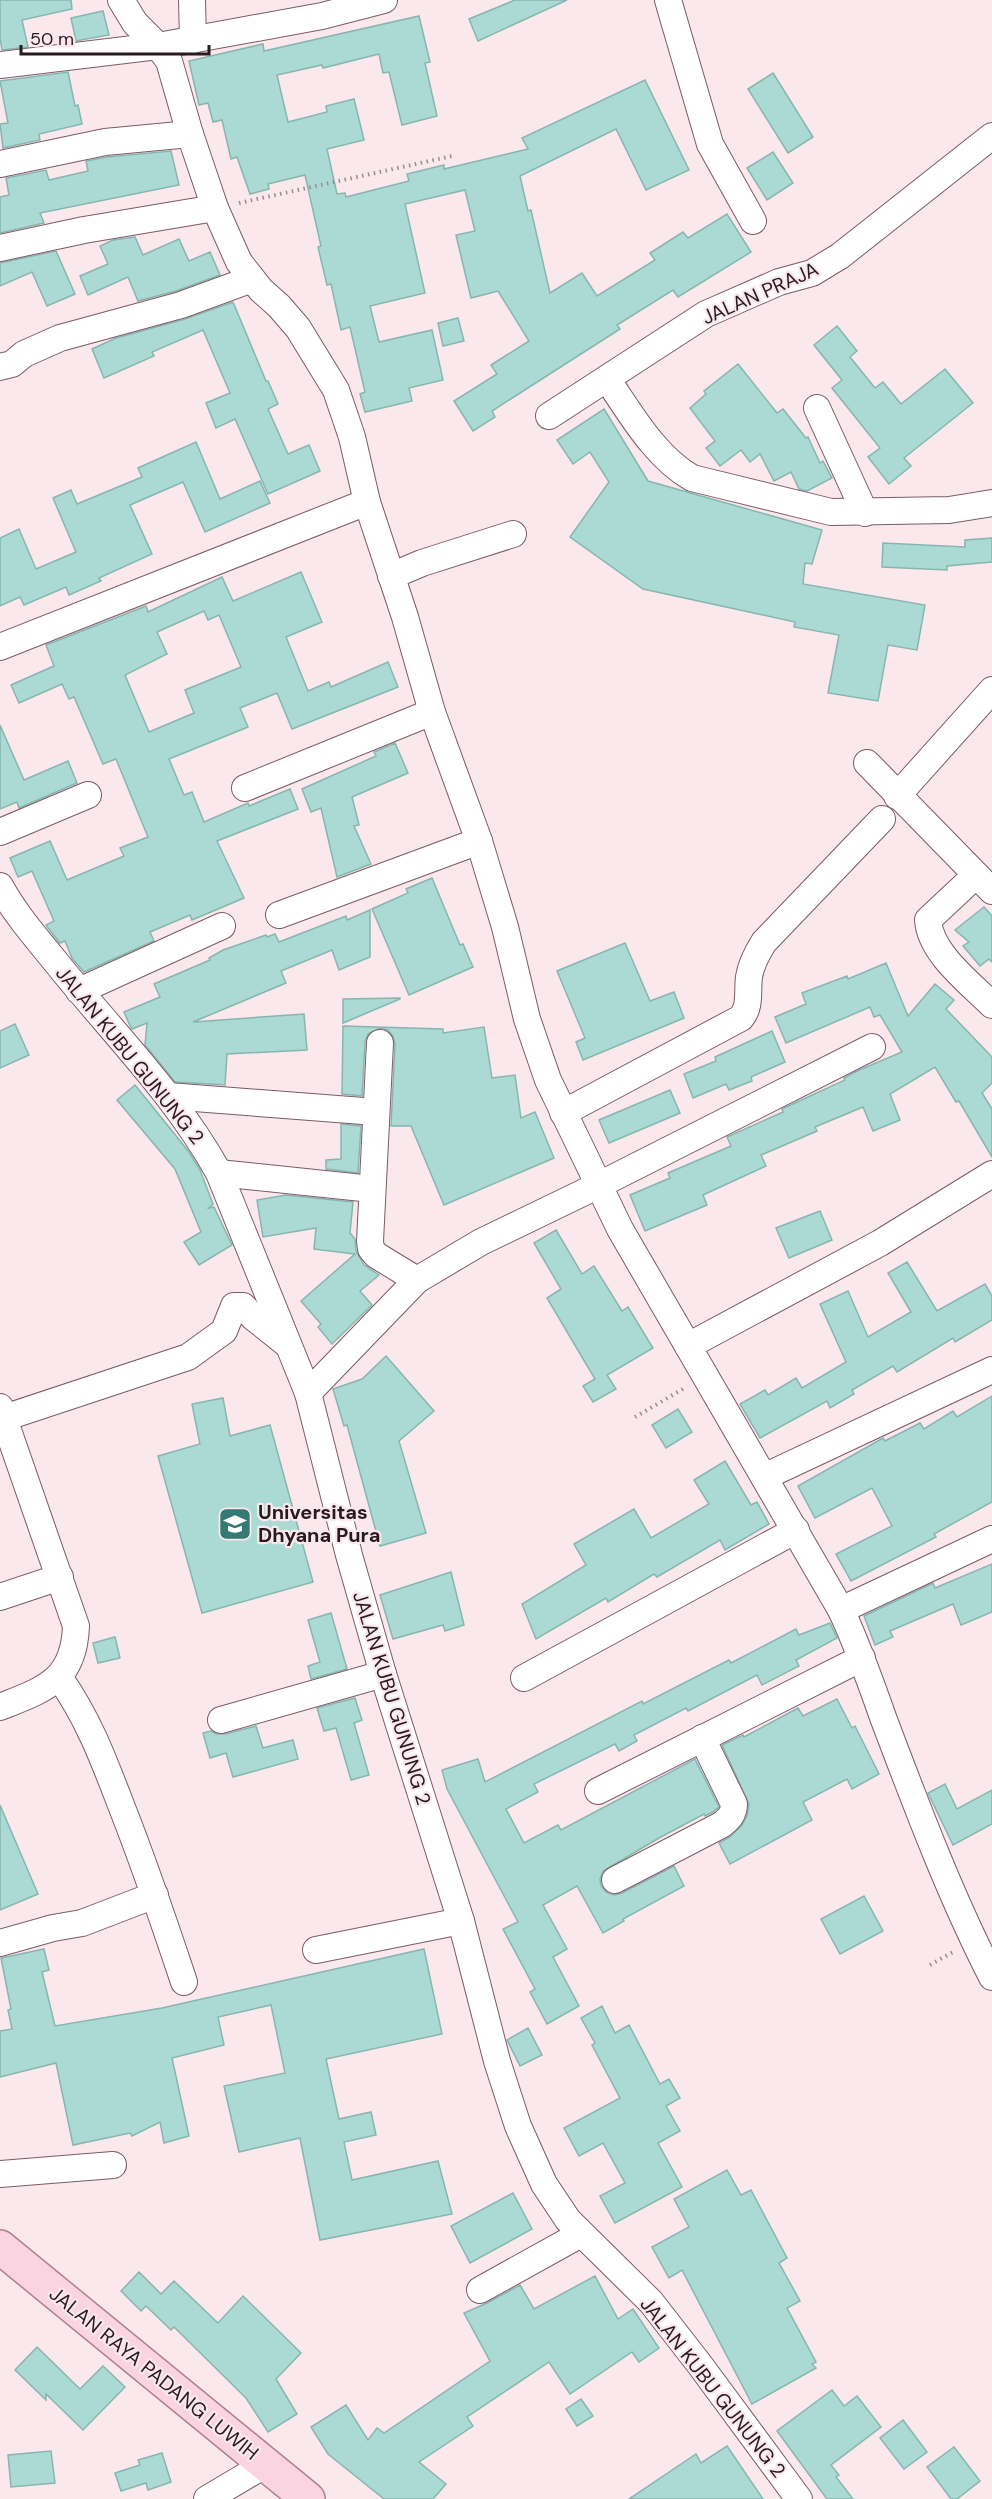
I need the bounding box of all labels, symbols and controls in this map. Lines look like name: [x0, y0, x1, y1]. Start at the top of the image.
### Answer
scale bar: [21, 18, 208, 56]
text: 50 m: [30, 27, 74, 51]
street label: JALAN PRAJA: [698, 256, 822, 330]
street label: JALAN KUBU GUNUNG 2: [50, 961, 210, 1149]
place label: Universitas Dhyana Pura: [258, 1499, 380, 1548]
school or university icon: Universitas Dhyana Pura: [217, 1506, 253, 1542]
street label: JALAN KUBU GUNUNG 2: [347, 1588, 437, 1808]
street label: JALAN RAYA PADANG LUWIH: [44, 2280, 264, 2466]
street label: JALAN KUBU GUNUNG 2: [634, 2292, 792, 2482]

